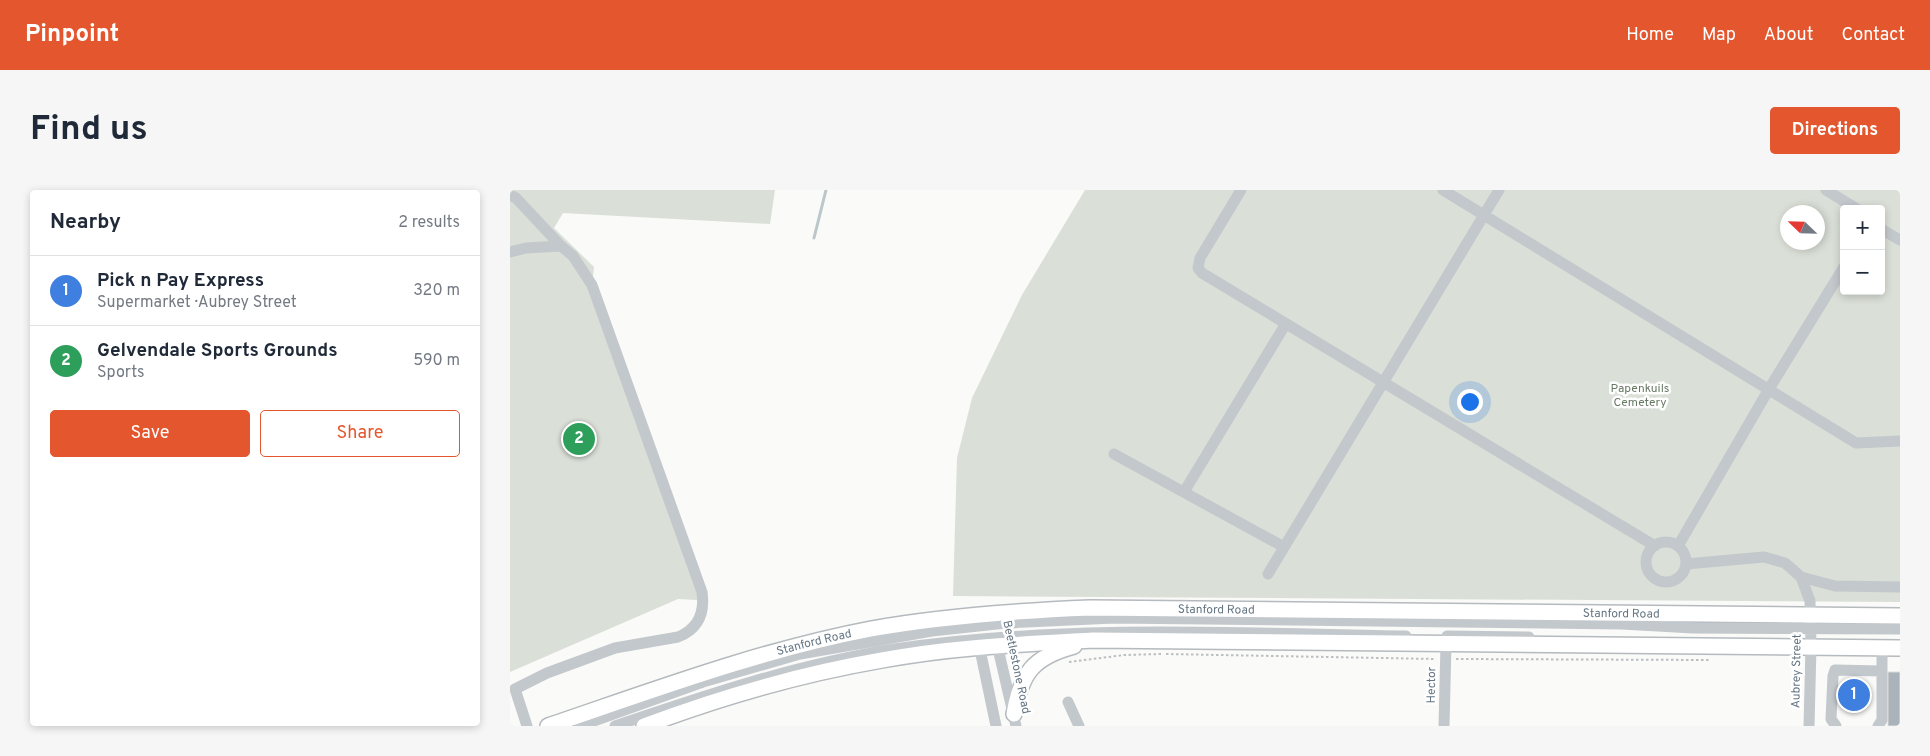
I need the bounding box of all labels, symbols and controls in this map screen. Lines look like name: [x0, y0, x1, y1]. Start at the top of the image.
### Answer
text: Pinpoint: [25, 20, 119, 50]
text: Home: [1626, 24, 1674, 47]
text: Map: [1702, 24, 1736, 47]
text: About: [1764, 24, 1813, 47]
text: Contact: [1841, 24, 1905, 47]
button: Directions: [1770, 107, 1900, 154]
text: Find us: [30, 108, 148, 152]
north arrow: [1780, 205, 1825, 250]
map controls: [1840, 205, 1885, 295]
button: +: [1840, 205, 1885, 250]
text: Nearby: [50, 209, 121, 236]
text: 2 results: [398, 213, 460, 233]
button: −: [1840, 250, 1885, 295]
text: Pick n Pay Express: [97, 269, 264, 293]
text: 1: [63, 281, 69, 301]
text: 320 m: [413, 281, 460, 301]
text: Supermarket · Aubrey Street: [97, 293, 297, 313]
text: Gelvendale Sports Grounds: [97, 339, 338, 363]
text: 2: [61, 351, 71, 371]
text: 590 m: [413, 351, 460, 371]
text: Sports: [97, 363, 145, 383]
park label: Papenkuils Cemetery: [1611, 381, 1669, 411]
your location: [1457, 389, 1483, 415]
button: Save: [50, 410, 250, 457]
button: Share: [260, 410, 460, 457]
pin: 2: [563, 420, 595, 458]
street label: Stanford Road: [1178, 602, 1255, 619]
street label: Stanford Road: [1583, 606, 1660, 623]
street label: Beetlestone Road: [998, 619, 1034, 715]
street label: Stanford Road: [775, 626, 853, 660]
street label: Aubrey Street: [1788, 634, 1806, 708]
street label: Hector: [1424, 666, 1440, 704]
pin: 1: [1838, 676, 1870, 714]

